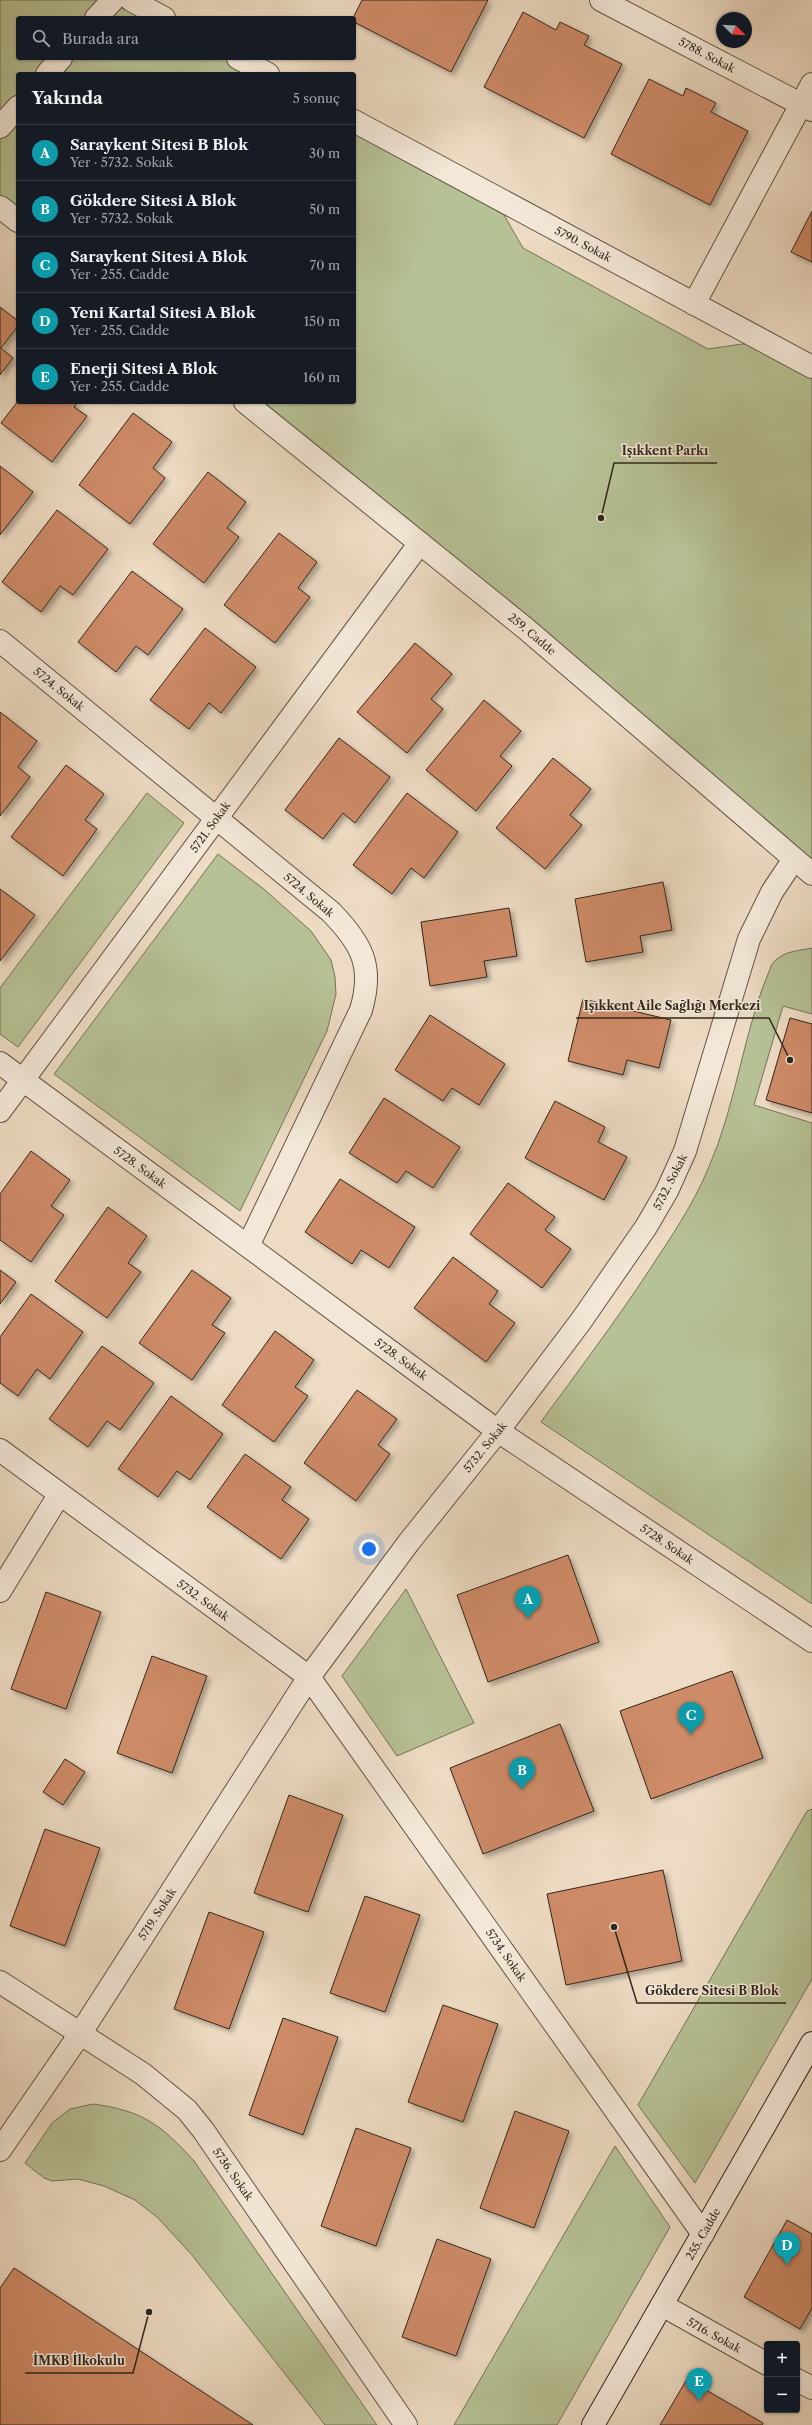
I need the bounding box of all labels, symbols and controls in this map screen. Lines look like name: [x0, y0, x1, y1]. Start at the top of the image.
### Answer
north arrow: [716, 12, 752, 48]
search box: [16, 16, 356, 60]
icon: search: [30, 27, 52, 49]
text: Burada ara: [62, 29, 139, 48]
street label: 5788. Sokak: [676, 34, 738, 76]
text: Yakında: [32, 88, 103, 108]
text: 5 sonuç: [293, 90, 340, 106]
text: Saraykent Sitesi B Blok: [70, 135, 248, 154]
text: A: [40, 145, 50, 161]
text: 30 m: [309, 145, 340, 161]
text: Yer · 5732. Sokak: [70, 154, 173, 170]
text: Gökdere Sitesi A Blok: [70, 191, 237, 210]
text: B: [40, 201, 50, 217]
text: 50 m: [309, 201, 340, 217]
text: Yer · 5732. Sokak: [70, 210, 173, 226]
street label: 5790. Sokak: [552, 223, 614, 265]
text: Saraykent Sitesi A Blok: [70, 247, 247, 266]
text: C: [40, 257, 50, 273]
text: 70 m: [310, 257, 340, 273]
text: Yer · 255. Cadde: [70, 266, 169, 282]
text: Yeni Kartal Sitesi A Blok: [70, 303, 256, 322]
text: D: [39, 313, 51, 329]
text: 150 m: [304, 313, 340, 329]
text: Yer · 255. Cadde: [70, 322, 169, 338]
text: Enerji Sitesi A Blok: [70, 359, 217, 378]
text: E: [40, 369, 50, 385]
text: 160 m: [303, 369, 340, 385]
text: Yer · 255. Cadde: [70, 378, 169, 394]
callout: Işıkkent Parkı: [614, 439, 717, 463]
text: Işıkkent Parkı: [622, 443, 709, 458]
street label: 259. Cadde: [505, 610, 559, 658]
street label: 5724. Sokak: [31, 664, 88, 714]
street label: 5721. Sokak: [187, 798, 234, 855]
street label: 5724. Sokak: [281, 870, 338, 921]
callout: Işıkkent Aile Sağlığı Merkezi: [576, 994, 769, 1018]
text: Işıkkent Aile Sağlığı Merkezi: [584, 998, 761, 1013]
street label: 5728. Sokak: [111, 1143, 170, 1191]
street label: 5732. Sokak: [650, 1151, 690, 1212]
street label: 5728. Sokak: [372, 1335, 431, 1383]
street label: 5732. Sokak: [460, 1418, 510, 1475]
street label: 5728. Sokak: [638, 1521, 697, 1567]
your location: [359, 1539, 379, 1559]
street label: 5732. Sokak: [174, 1576, 232, 1624]
pin: A: [515, 1586, 541, 1619]
pin: C: [678, 1702, 704, 1735]
pin: B: [509, 1757, 535, 1790]
street label: 5719. Sokak: [135, 1885, 179, 1943]
street label: 5734. Sokak: [483, 1926, 530, 1985]
callout: Gökdere Sitesi B Blok: [637, 1979, 786, 2003]
text: Gökdere Sitesi B Blok: [645, 1983, 780, 1998]
street label: 5736. Sokak: [210, 2145, 257, 2204]
street label: 255. Cadde: [682, 2205, 724, 2263]
pin: D: [774, 2232, 800, 2265]
street label: 5716. Sokak: [684, 2314, 744, 2356]
map controls: [764, 2341, 800, 2413]
button: +: [764, 2341, 800, 2377]
callout: İMKB İlkokulu: [25, 2349, 133, 2373]
text: İMKB İlkokulu: [33, 2352, 125, 2368]
pin: E: [686, 2368, 712, 2401]
button: −: [764, 2377, 800, 2413]

